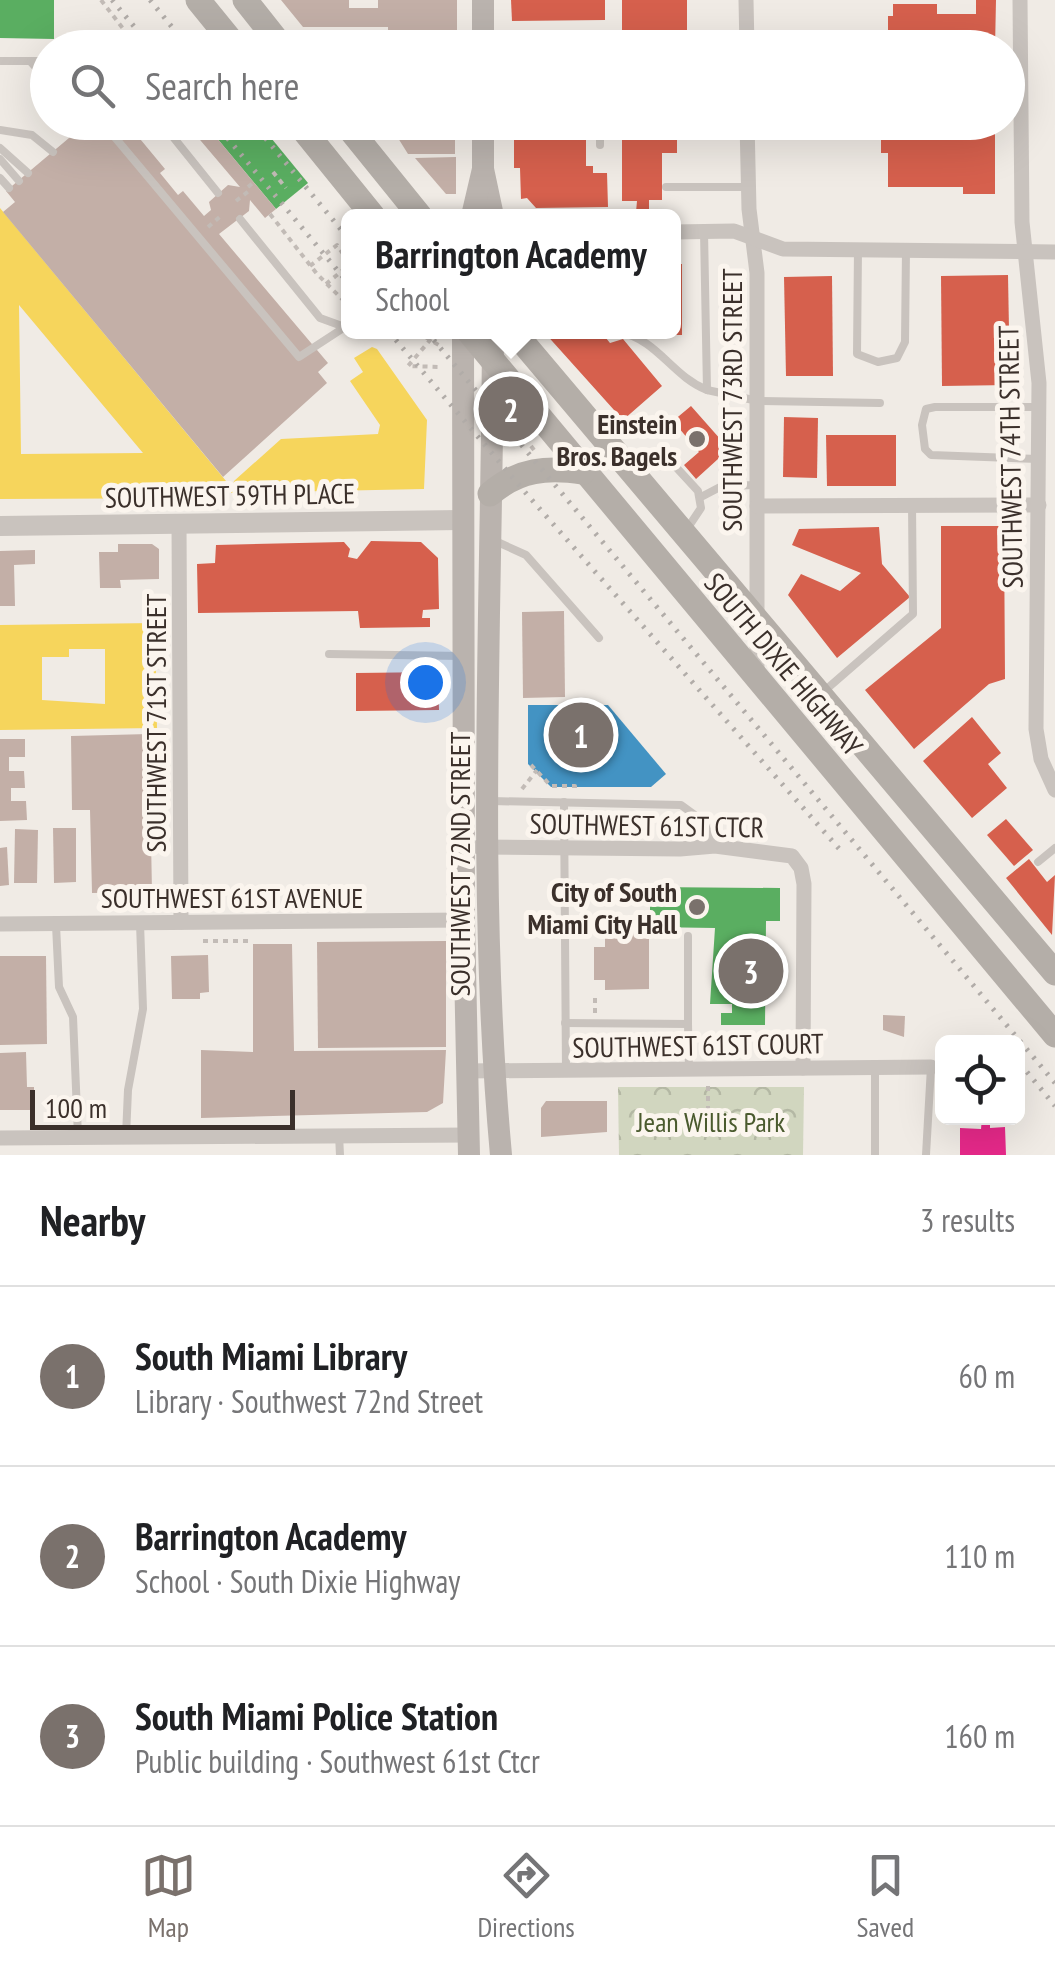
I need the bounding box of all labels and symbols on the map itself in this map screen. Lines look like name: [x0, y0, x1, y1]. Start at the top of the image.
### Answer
street label: SOUTHWEST 73RD STREET: [713, 268, 750, 532]
street label: SOUTHWEST 74TH STREET: [989, 325, 1031, 589]
pin: 2: [478, 372, 544, 446]
place label: Einstein Bros. Bagels: [557, 405, 677, 474]
marker: Einstein Bros. Bagels: [686, 428, 708, 450]
street label: SOUTHWEST 59TH PLACE: [104, 474, 356, 516]
street label: SOUTH DIXIE HIGHWAY: [697, 565, 872, 763]
street label: SOUTHWEST 71ST STREET: [137, 593, 174, 853]
your location: [400, 657, 451, 708]
pin: 1: [548, 698, 614, 772]
street label: SOUTHWEST 72ND STREET: [441, 731, 478, 997]
street label: SOUTHWEST 61ST CTCR: [529, 804, 765, 846]
place label: City of South Miami City Hall: [527, 873, 677, 942]
street label: SOUTHWEST 61ST AVENUE: [101, 879, 363, 916]
marker: City of South Miami City Hall: [686, 896, 708, 918]
pin: 3: [718, 934, 784, 1008]
street label: SOUTHWEST 61ST COURT: [572, 1024, 824, 1066]
scale bar: [30, 1085, 295, 1130]
park label: Jean Willis Park: [636, 1103, 785, 1140]

